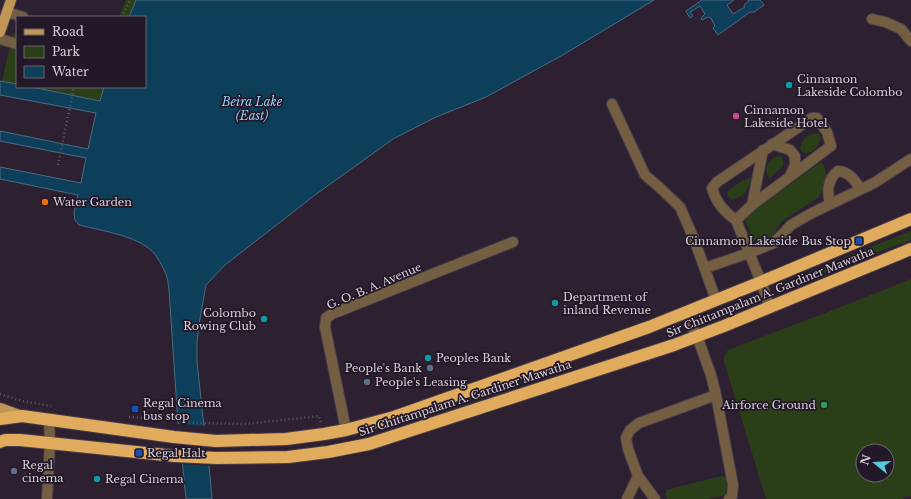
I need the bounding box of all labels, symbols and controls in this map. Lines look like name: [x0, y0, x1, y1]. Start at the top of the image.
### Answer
legend: [16, 16, 146, 88]
text: Road: [52, 24, 84, 39]
text: Park: [52, 44, 80, 59]
text: Water: [51, 64, 89, 79]
place label: Cinnamon Lakeside Colombo: [797, 72, 902, 99]
marker: Cinnamon Lakeside Colombo: [784, 80, 794, 90]
water label: Beira Lake (East): [221, 94, 283, 123]
place label: Cinnamon Lakeside Hotel: [744, 103, 828, 130]
marker: Cinnamon Lakeside Hotel: [731, 111, 741, 121]
place label: Water Garden: [52, 195, 132, 209]
marker: Water Garden: [40, 197, 50, 207]
place label: Cinnamon Lakeside Bus Stop: [685, 234, 851, 248]
marker: Cinnamon Lakeside Bus Stop: [854, 236, 864, 246]
street label: Sir Chittampalam A. Gardiner Mawatha: [664, 243, 877, 340]
street label: G. O. B. A. Avenue: [324, 260, 424, 312]
place label: Department of inland Revenue: [563, 290, 651, 317]
marker: Department of inland Revenue: [550, 298, 560, 308]
place label: Colombo Rowing Club: [183, 306, 256, 333]
marker: Colombo Rowing Club: [259, 314, 269, 324]
place label: Peoples Bank: [436, 351, 511, 365]
marker: Peoples Bank: [423, 353, 433, 363]
street label: Sir Chittampalam A. Gardiner Mawatha: [357, 357, 574, 439]
place label: People's Bank: [345, 361, 422, 375]
marker: People's Bank: [425, 363, 435, 373]
place label: People's Leasing: [375, 375, 467, 389]
marker: People's Leasing: [362, 377, 372, 387]
place label: Regal Cinema bus stop: [142, 396, 223, 423]
place label: Airforce Ground: [721, 398, 817, 412]
marker: Airforce Ground: [819, 400, 829, 410]
marker: Regal Cinema bus stop: [130, 404, 140, 414]
north arrow: [855, 443, 895, 483]
place label: Regal Halt: [147, 446, 206, 460]
marker: Regal Halt: [134, 448, 144, 458]
text: N: [857, 452, 874, 467]
place label: Regal cinema: [22, 458, 64, 485]
marker: Regal cinema: [9, 466, 19, 476]
place label: Regal Cinema: [105, 472, 185, 486]
marker: Regal Cinema: [92, 474, 102, 484]

